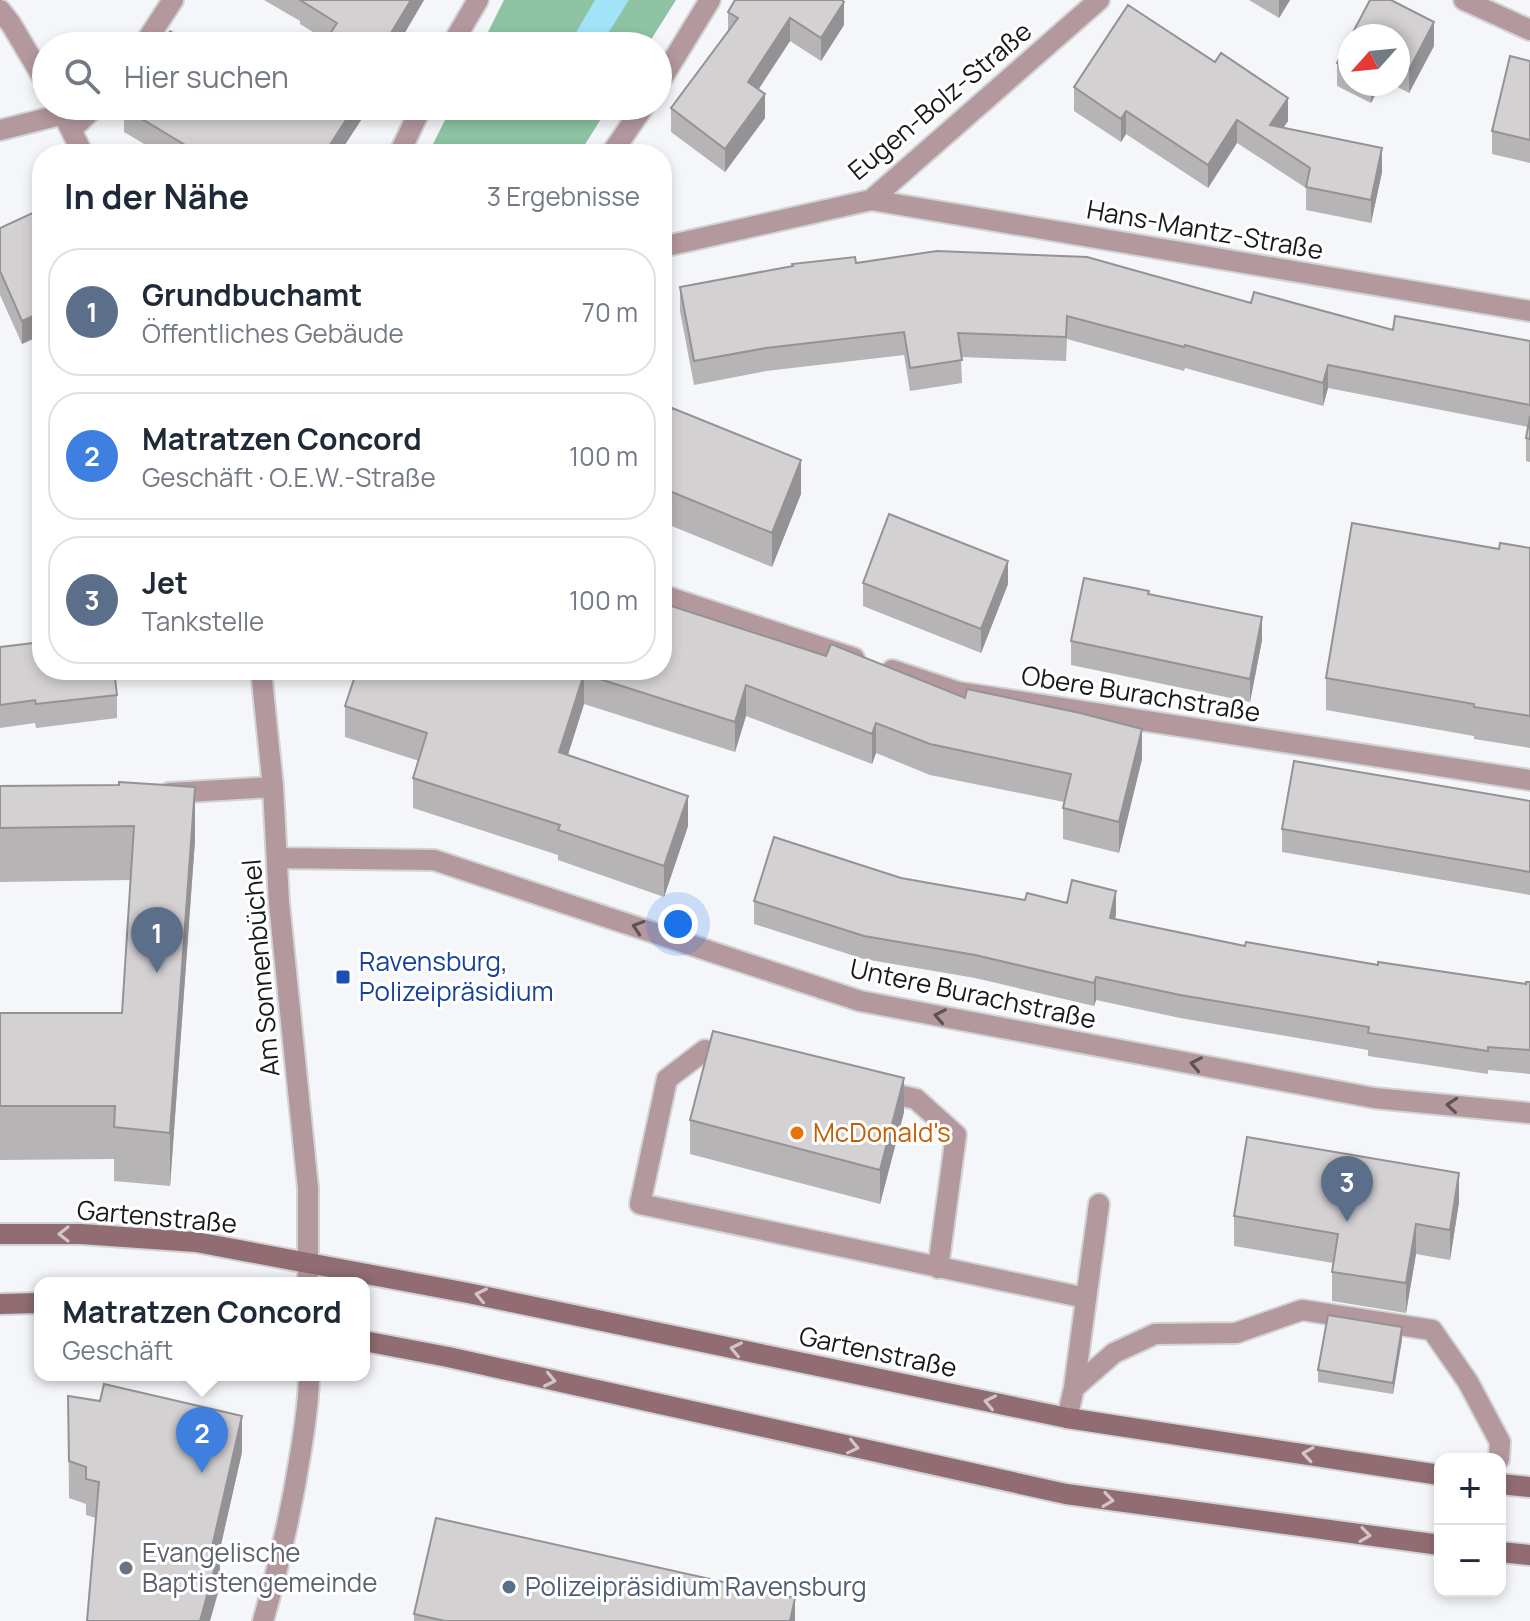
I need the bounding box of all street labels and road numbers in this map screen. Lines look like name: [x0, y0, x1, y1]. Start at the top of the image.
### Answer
street label: Eugen-Bolz-Straße: [840, 13, 1039, 188]
street label: Hans-Mantz-Straße: [1084, 190, 1326, 268]
street label: Obere Burachstraße: [1019, 656, 1263, 730]
street label: Am Sonnenbüchel: [233, 858, 287, 1078]
street label: Untere Burachstraße: [847, 949, 1100, 1037]
street label: Gartenstraße: [76, 1191, 239, 1241]
street label: Gartenstraße: [796, 1317, 960, 1385]

